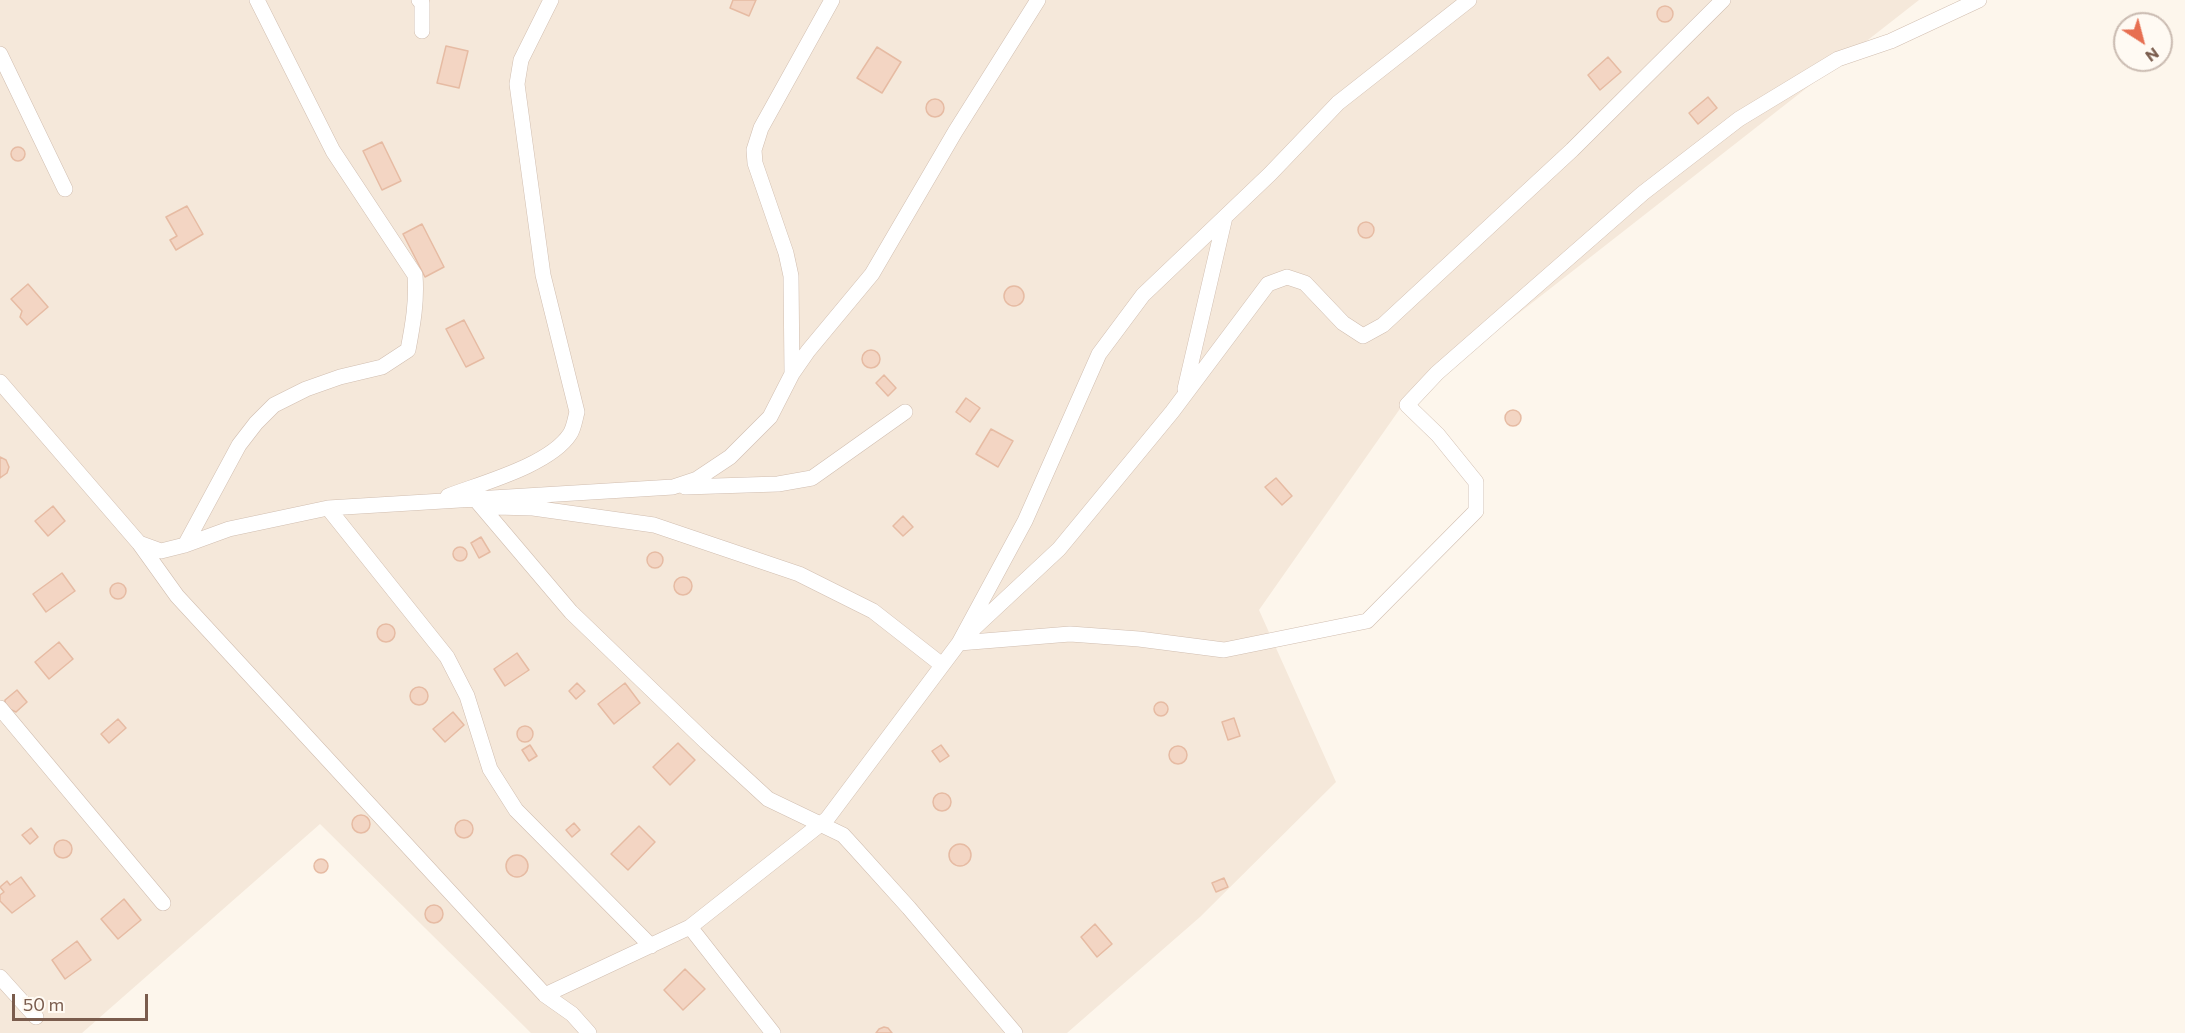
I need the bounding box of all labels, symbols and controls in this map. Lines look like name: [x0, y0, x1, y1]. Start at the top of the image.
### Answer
north arrow: [2113, 12, 2173, 72]
text: N: [2142, 44, 2163, 67]
scale bar: [15, 982, 152, 1020]
text: 50 m: [23, 993, 64, 1015]

